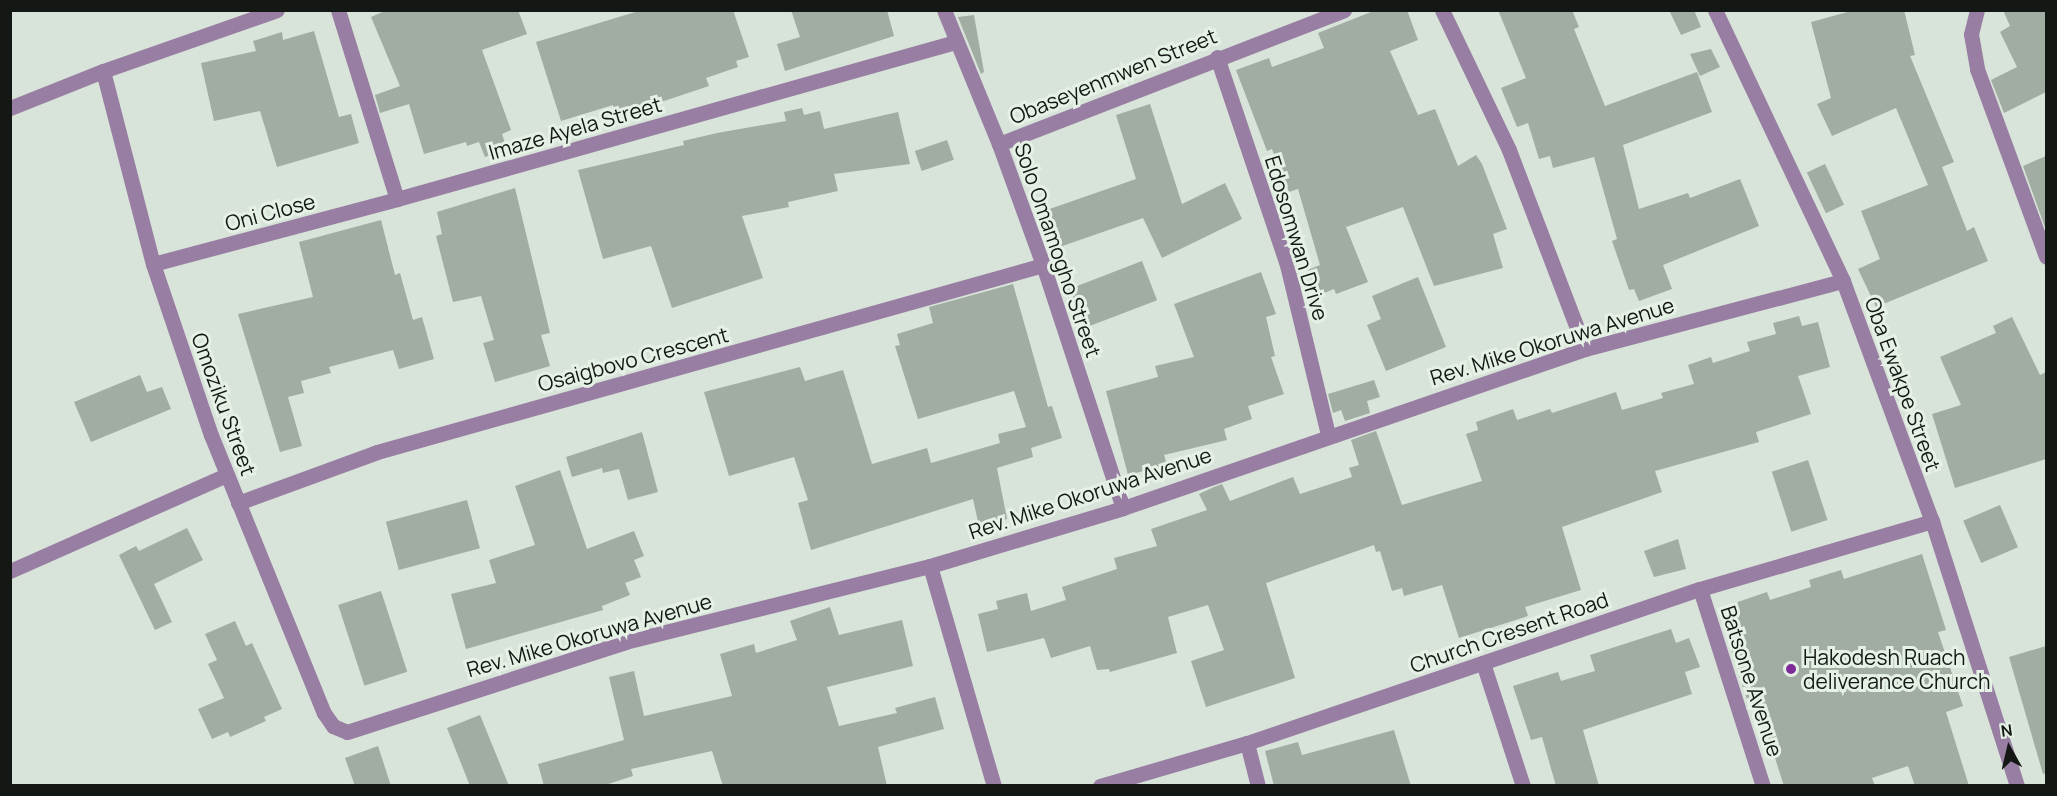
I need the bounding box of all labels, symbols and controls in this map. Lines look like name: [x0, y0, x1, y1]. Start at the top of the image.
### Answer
street label: Obaseyenmwen Street: [1006, 23, 1220, 129]
street label: Imaze Ayela Street: [486, 91, 664, 165]
street label: Solo Omamogho Street: [1009, 140, 1107, 360]
street label: Edosomwan Drive: [1260, 153, 1334, 323]
street label: Oni Close: [222, 188, 318, 236]
street label: Rev. Mike Okoruwa Avenue: [1427, 292, 1677, 390]
street label: Oba Ewakpe Street: [1860, 293, 1946, 475]
street label: Osaigbovo Crescent: [535, 321, 731, 397]
street label: Omoziku Street: [187, 329, 261, 479]
street label: Rev. Mike Okoruwa Avenue: [965, 442, 1215, 544]
street label: Church Cresent Road: [1407, 586, 1611, 678]
street label: Rev. Mike Okoruwa Avenue: [463, 588, 715, 682]
street label: Batsone Avenue: [1716, 602, 1788, 760]
place label: Hakodesh Ruach deliverance Church: [1803, 644, 1990, 694]
marker: Hakodesh Ruach deliverance Church: [1784, 662, 1798, 676]
north arrow: [1979, 718, 2039, 778]
text: N: [1999, 718, 2014, 742]

